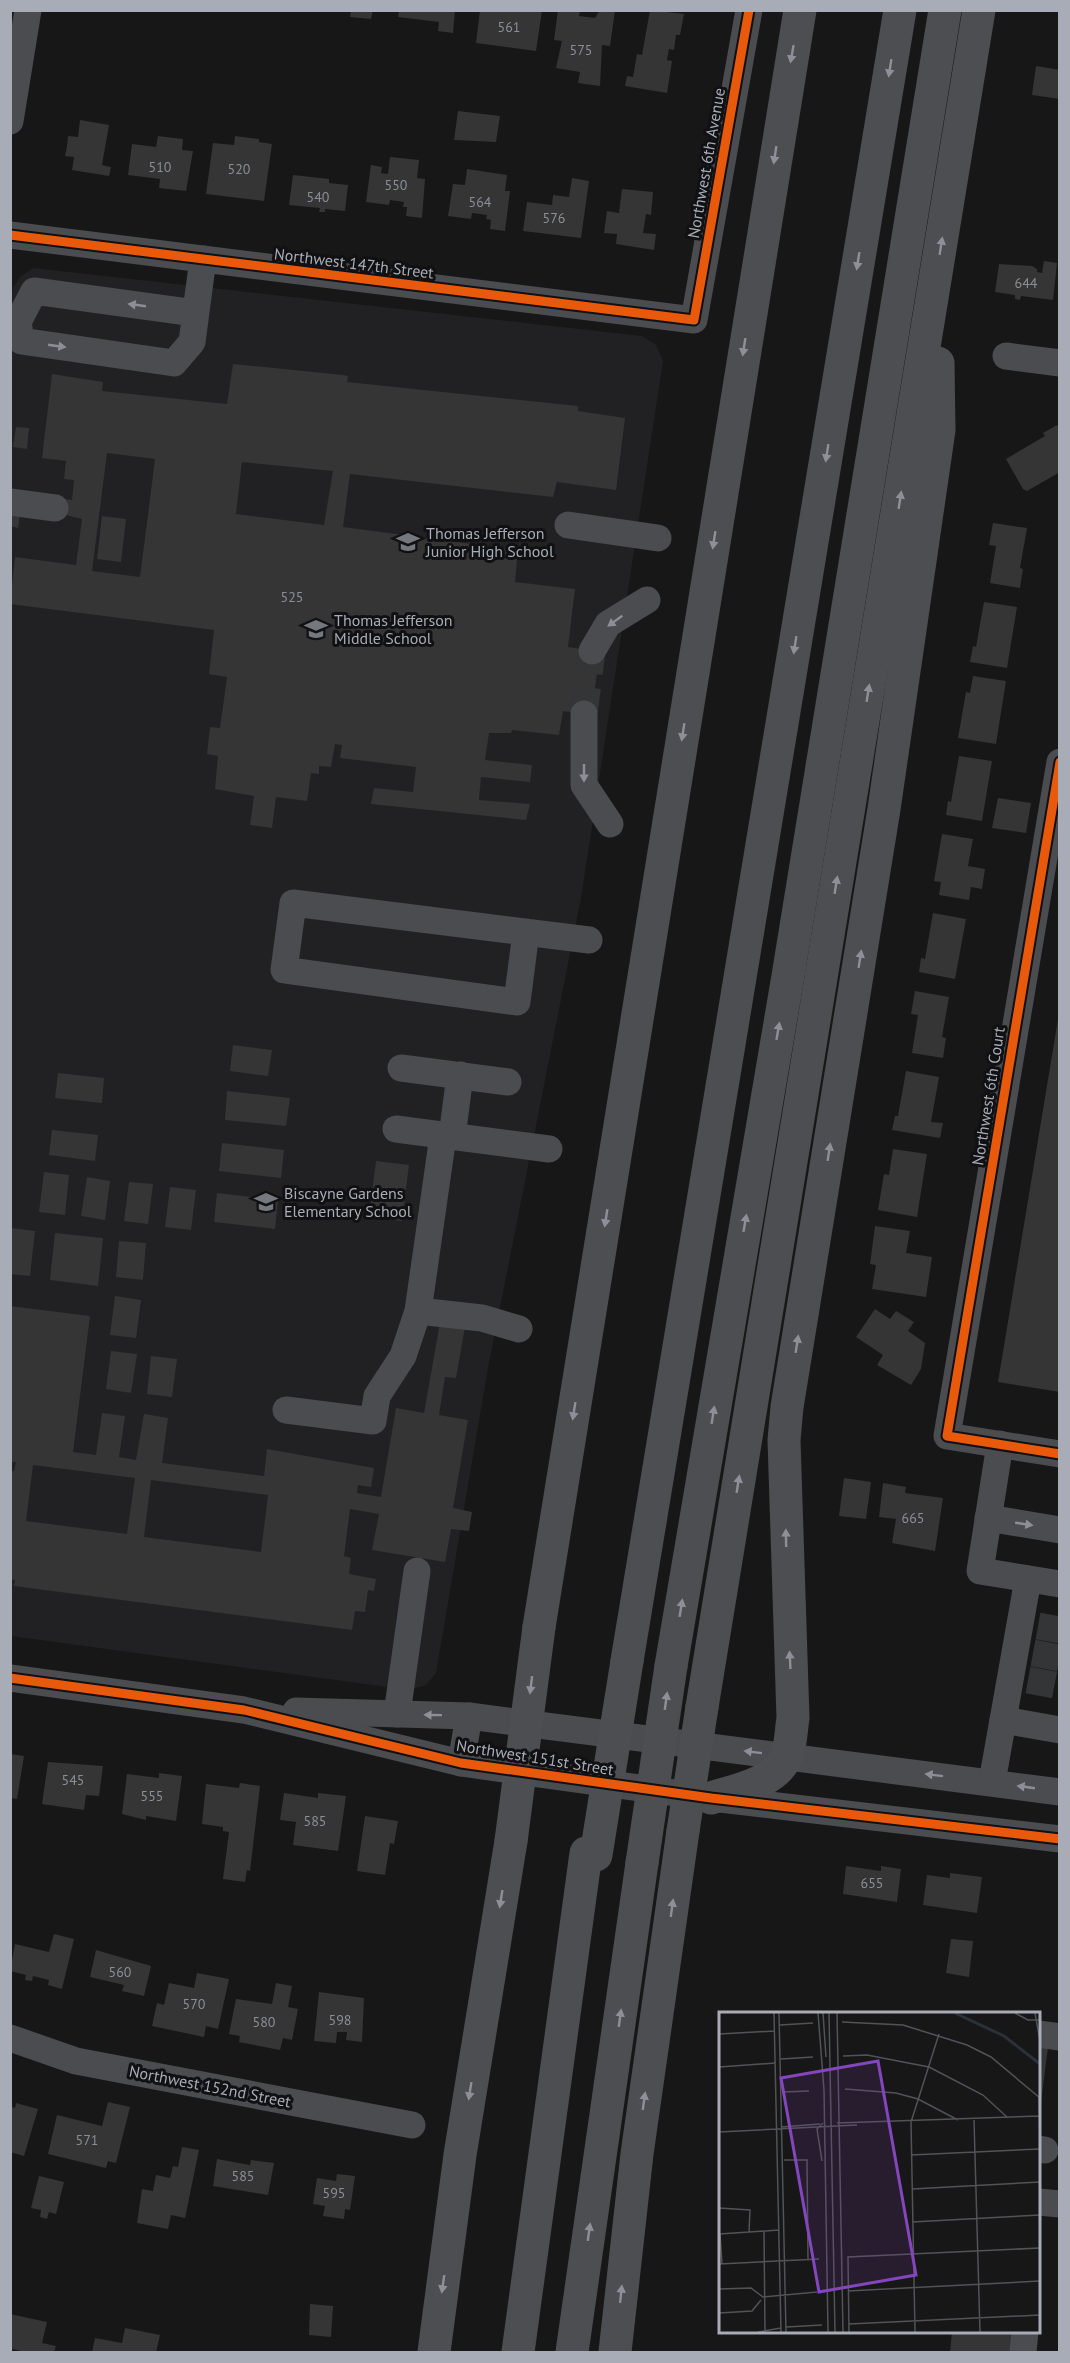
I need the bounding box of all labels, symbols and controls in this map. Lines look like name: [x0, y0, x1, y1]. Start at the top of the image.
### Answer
house number: 561: [498, 18, 520, 36]
house number: 575: [570, 41, 592, 59]
one-way arrow: [787, 44, 796, 63]
one-way arrow: [886, 59, 895, 78]
street label: Northwest 6th Avenue: [683, 86, 729, 240]
one-way arrow: [770, 145, 779, 164]
house number: 510: [149, 158, 172, 176]
house number: 520: [228, 160, 251, 178]
house number: 550: [385, 176, 408, 194]
house number: 540: [307, 188, 330, 206]
house number: 564: [469, 193, 492, 211]
house number: 576: [543, 209, 565, 227]
one-way arrow: [937, 236, 946, 255]
street label: Northwest 147th Street: [273, 243, 436, 283]
one-way arrow: [854, 251, 863, 270]
house number: 644: [1015, 274, 1038, 292]
one-way arrow: [127, 300, 146, 310]
one-way arrow: [740, 338, 749, 357]
one-way arrow: [48, 342, 67, 351]
one-way arrow: [822, 444, 831, 463]
one-way arrow: [895, 491, 904, 510]
place label: Thomas Jefferson Junior High School: [425, 523, 554, 561]
school or university icon: Thomas Jefferson Junior High School: [395, 529, 421, 555]
one-way arrow: [709, 530, 718, 549]
house number: 525: [281, 588, 303, 606]
place label: Thomas Jefferson Middle School: [334, 610, 453, 648]
one-way arrow: [608, 615, 624, 627]
school or university icon: Thomas Jefferson Middle School: [303, 616, 329, 642]
one-way arrow: [790, 636, 799, 655]
one-way arrow: [864, 683, 873, 702]
one-way arrow: [679, 723, 688, 742]
one-way arrow: [579, 763, 589, 782]
one-way arrow: [832, 876, 841, 895]
one-way arrow: [856, 950, 865, 969]
one-way arrow: [774, 1021, 783, 1040]
street label: Northwest 6th Court: [967, 1025, 1009, 1167]
one-way arrow: [824, 1142, 833, 1161]
place label: Biscayne Gardens Elementary School: [284, 1183, 412, 1221]
school or university icon: Biscayne Gardens Elementary School: [253, 1189, 279, 1215]
one-way arrow: [601, 1209, 610, 1228]
one-way arrow: [741, 1214, 750, 1233]
one-way arrow: [793, 1335, 802, 1354]
one-way arrow: [570, 1401, 579, 1420]
one-way arrow: [708, 1406, 717, 1425]
one-way arrow: [734, 1474, 743, 1493]
house number: 665: [902, 1509, 924, 1527]
one-way arrow: [1014, 1520, 1033, 1529]
one-way arrow: [782, 1529, 791, 1548]
one-way arrow: [677, 1598, 686, 1617]
one-way arrow: [786, 1650, 795, 1669]
one-way arrow: [526, 1676, 536, 1695]
one-way arrow: [662, 1692, 671, 1711]
one-way arrow: [423, 1710, 442, 1719]
street label: Northwest 151st Street: [455, 1735, 616, 1779]
one-way arrow: [744, 1747, 763, 1756]
one-way arrow: [924, 1770, 943, 1780]
house number: 545: [62, 1771, 84, 1789]
one-way arrow: [1016, 1782, 1035, 1792]
house number: 555: [141, 1787, 163, 1805]
house number: 585: [304, 1812, 326, 1830]
house number: 655: [861, 1874, 883, 1892]
one-way arrow: [497, 1889, 506, 1908]
one-way arrow: [668, 1898, 677, 1917]
house number: 560: [109, 1963, 132, 1981]
house number: 570: [183, 1995, 206, 2013]
one-way arrow: [615, 2009, 624, 2028]
house number: 598: [329, 2011, 351, 2029]
inset map: [719, 2012, 1040, 2333]
house number: 580: [253, 2013, 276, 2031]
street label: Northwest 152nd Street: [127, 2061, 293, 2112]
one-way arrow: [466, 2082, 475, 2101]
one-way arrow: [640, 2091, 649, 2110]
house number: 571: [76, 2131, 98, 2149]
house number: 585: [232, 2167, 254, 2185]
house number: 595: [323, 2184, 345, 2202]
one-way arrow: [585, 2223, 594, 2242]
one-way arrow: [438, 2275, 447, 2294]
one-way arrow: [617, 2285, 626, 2304]

